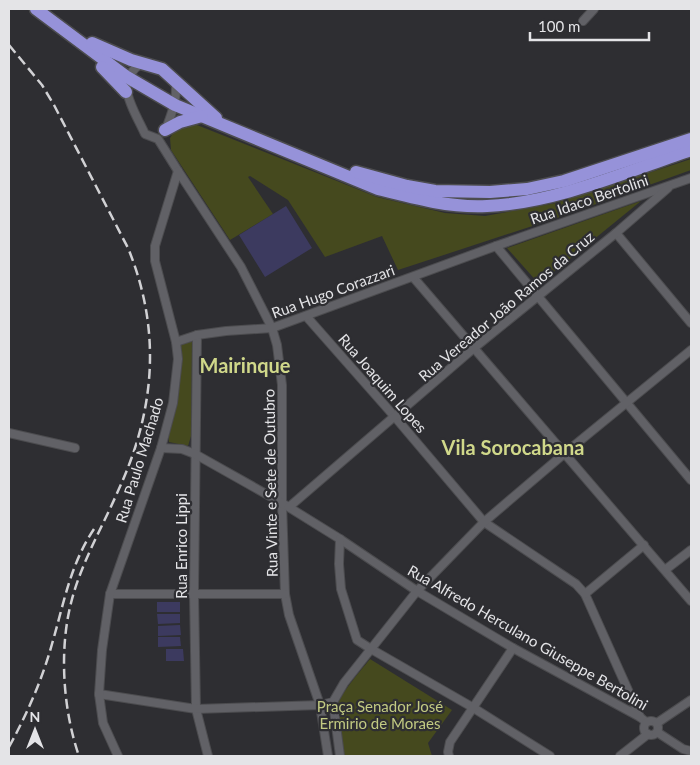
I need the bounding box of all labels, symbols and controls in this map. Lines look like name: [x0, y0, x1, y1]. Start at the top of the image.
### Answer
scale bar: [530, 10, 649, 42]
text: 100 m: [538, 17, 580, 35]
street label: Rua Idaco Bertolini: [528, 170, 650, 228]
street label: Rua Vereador João Ramos da Cruz: [415, 227, 598, 385]
street label: Rua Hugo Corazzari: [269, 260, 397, 322]
street label: Rua Joaquim Lopes: [335, 330, 431, 436]
district label: Mairinque: [200, 353, 291, 377]
street label: Rua Vinte e Sete de Outubro: [259, 389, 281, 577]
street label: Rua Paulo Machado: [111, 395, 167, 525]
district label: Vila Sorocabana: [441, 435, 584, 459]
street label: Rua Enrico Lippi: [172, 493, 190, 599]
street label: Rua Alfredo Herculano Giuseppe Bertolini: [405, 561, 651, 713]
park label: Praça Senador José Ermirio de Moraes: [317, 697, 443, 732]
north arrow: [10, 705, 60, 755]
text: N: [30, 708, 40, 725]

